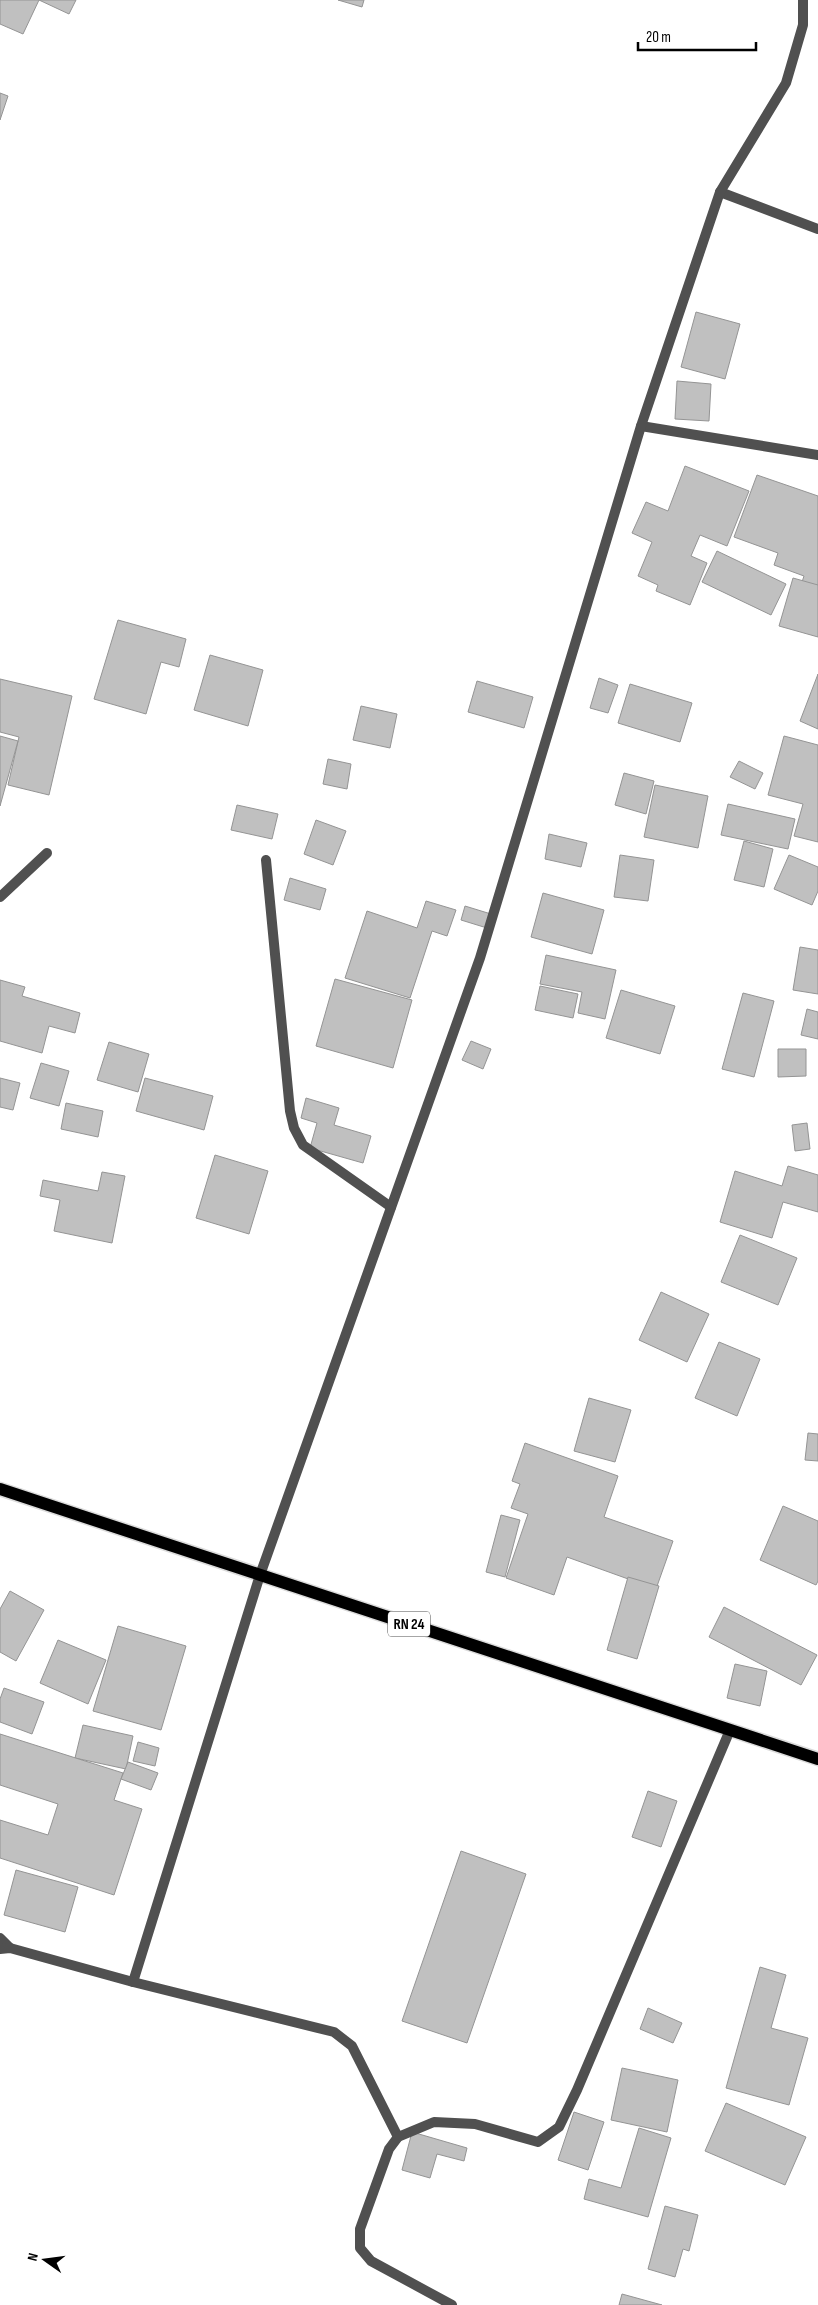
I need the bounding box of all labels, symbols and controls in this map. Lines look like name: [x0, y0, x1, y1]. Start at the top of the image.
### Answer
scale bar: [638, 20, 756, 52]
text: 20 m: [646, 28, 671, 47]
road number: RN 24: [388, 1612, 430, 1636]
north arrow: [20, 2235, 70, 2285]
text: N: [24, 2251, 42, 2263]

